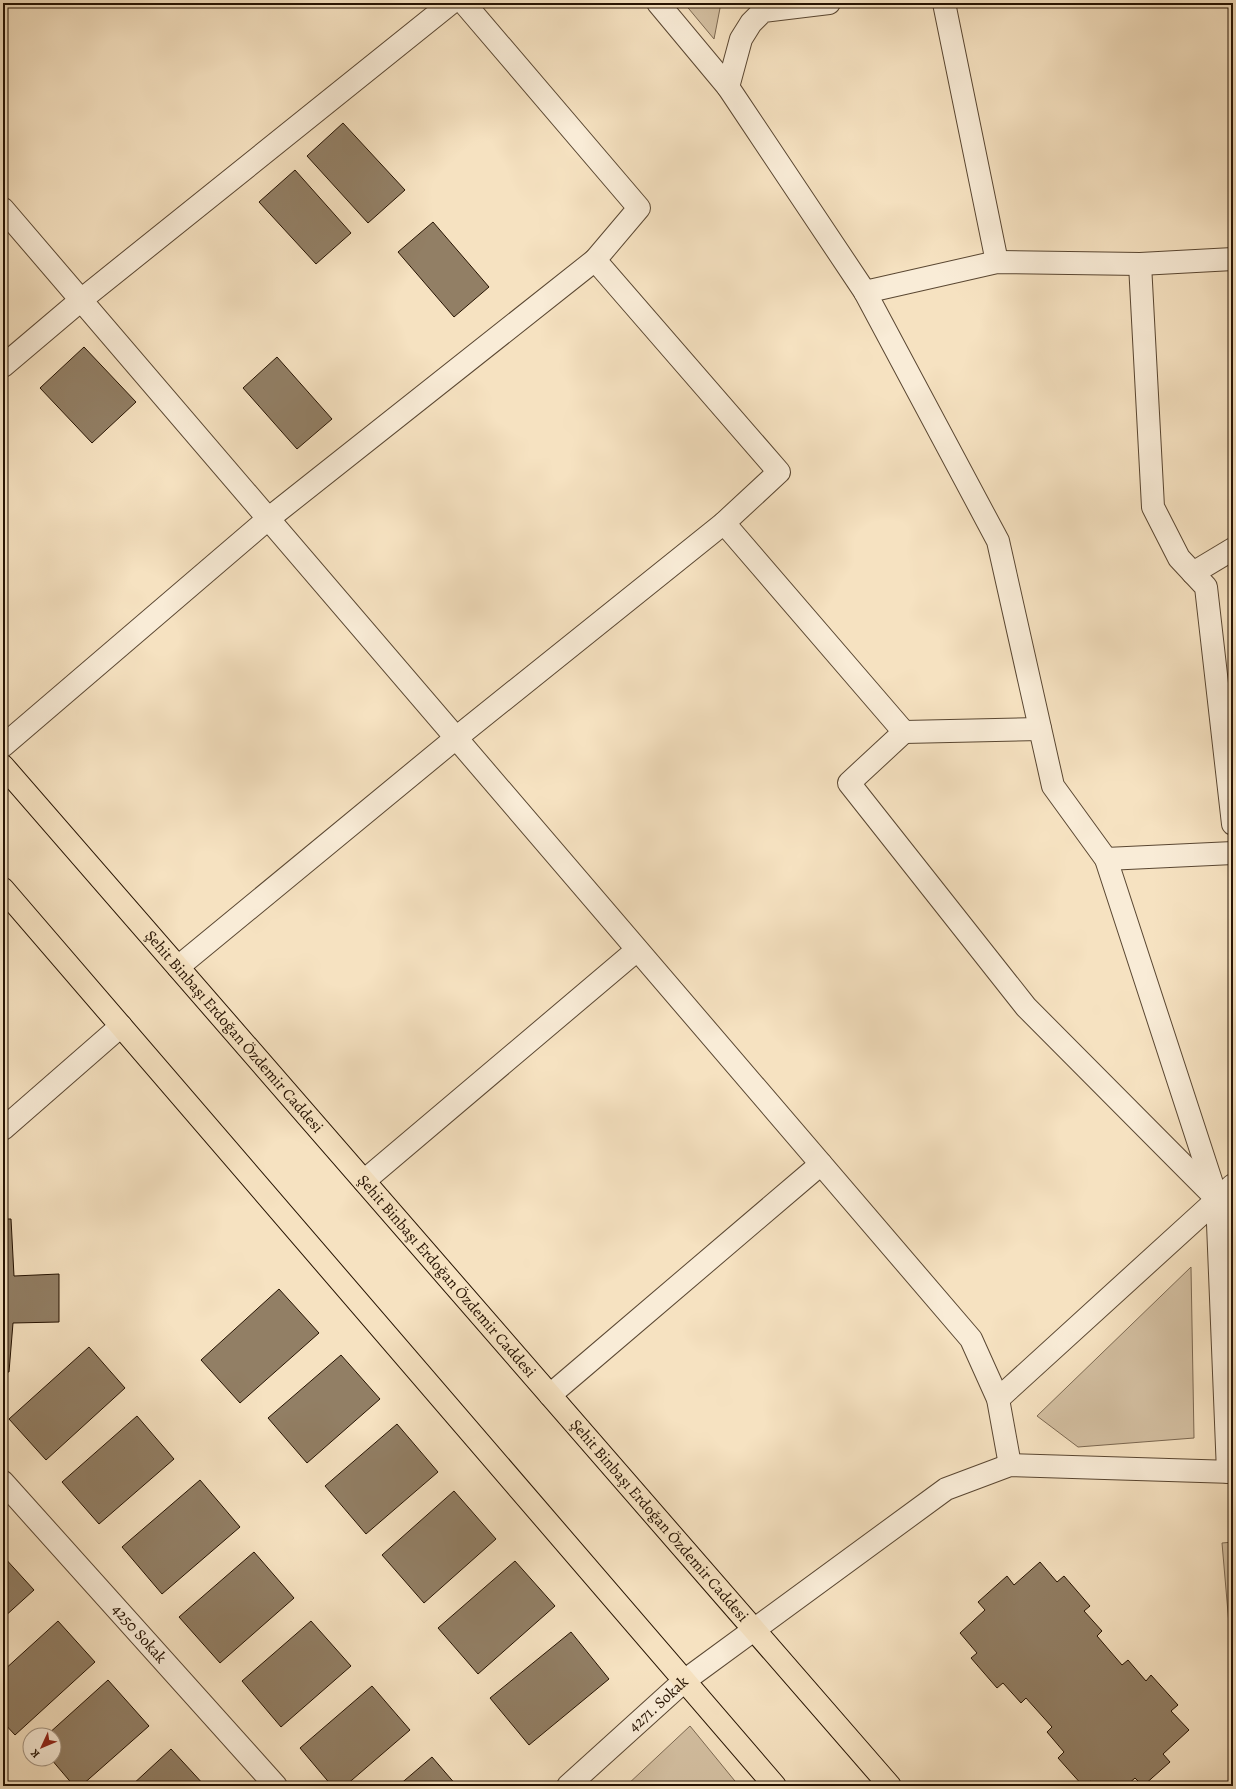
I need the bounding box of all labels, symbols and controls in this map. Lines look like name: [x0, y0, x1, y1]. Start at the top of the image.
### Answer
street label: Şehit Binbaşı Erdoğan Özdemir Caddesi: [140, 925, 328, 1138]
street label: Şehit Binbaşı Erdoğan Özdemir Caddesi: [352, 1170, 541, 1382]
street label: Şehit Binbaşı Erdoğan Özdemir Caddesi: [565, 1414, 754, 1627]
street label: 4250 Sokak: [107, 1599, 172, 1668]
street label: 4271. Sokak: [624, 1671, 693, 1737]
north arrow: [22, 1727, 62, 1767]
text: K: [27, 1745, 43, 1761]

